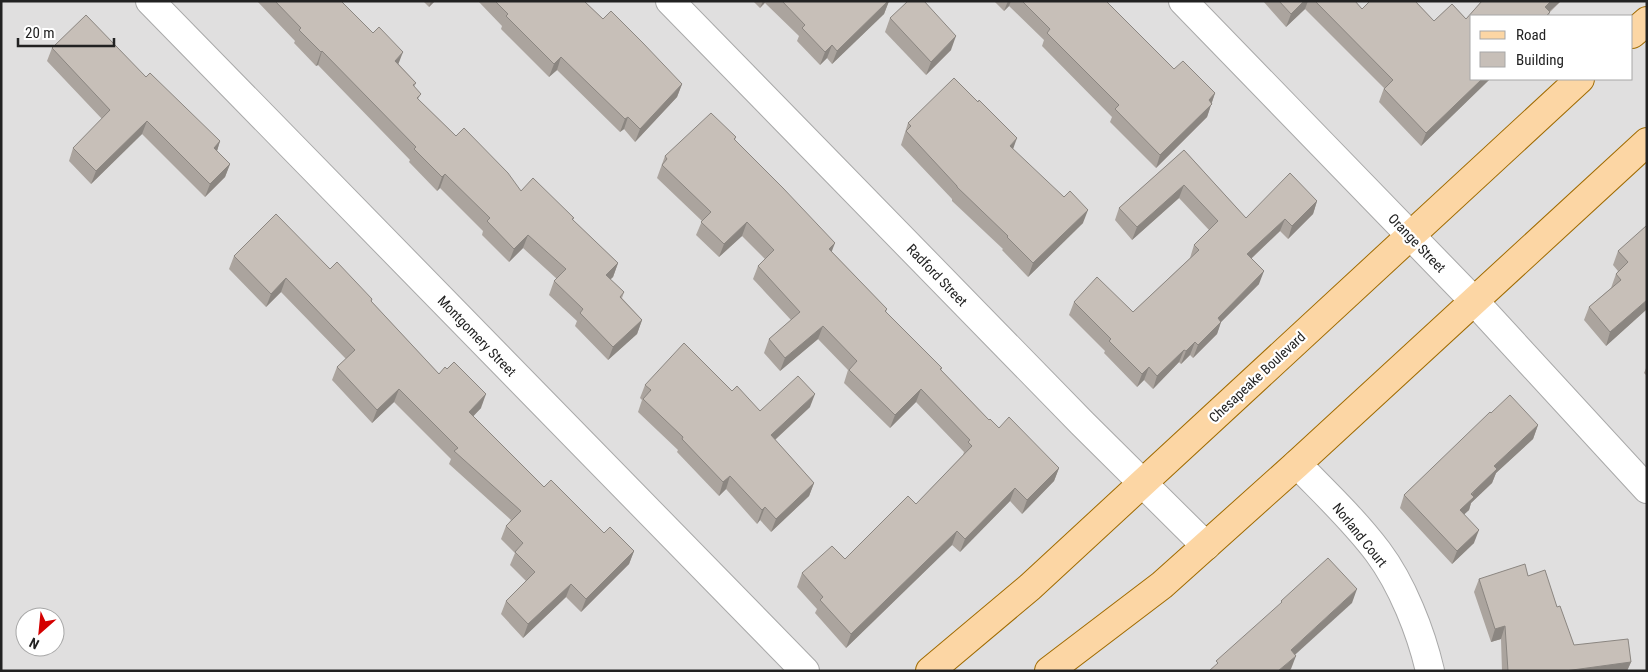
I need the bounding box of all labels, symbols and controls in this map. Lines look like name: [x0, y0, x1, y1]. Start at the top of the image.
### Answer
scale bar: [18, 15, 114, 47]
legend: [1470, 15, 1633, 80]
text: 20 m: [25, 24, 55, 42]
text: Road: [1516, 26, 1546, 44]
text: Building: [1516, 51, 1564, 69]
street label: Orange Street: [1385, 210, 1449, 276]
street label: Radford Street: [904, 241, 970, 309]
street label: Montgomery Street: [434, 292, 520, 380]
street label: Chesapeake Boulevard: [1206, 328, 1308, 426]
street label: Norland Court: [1329, 500, 1391, 570]
north arrow: [15, 607, 65, 657]
text: N: [27, 635, 42, 653]

